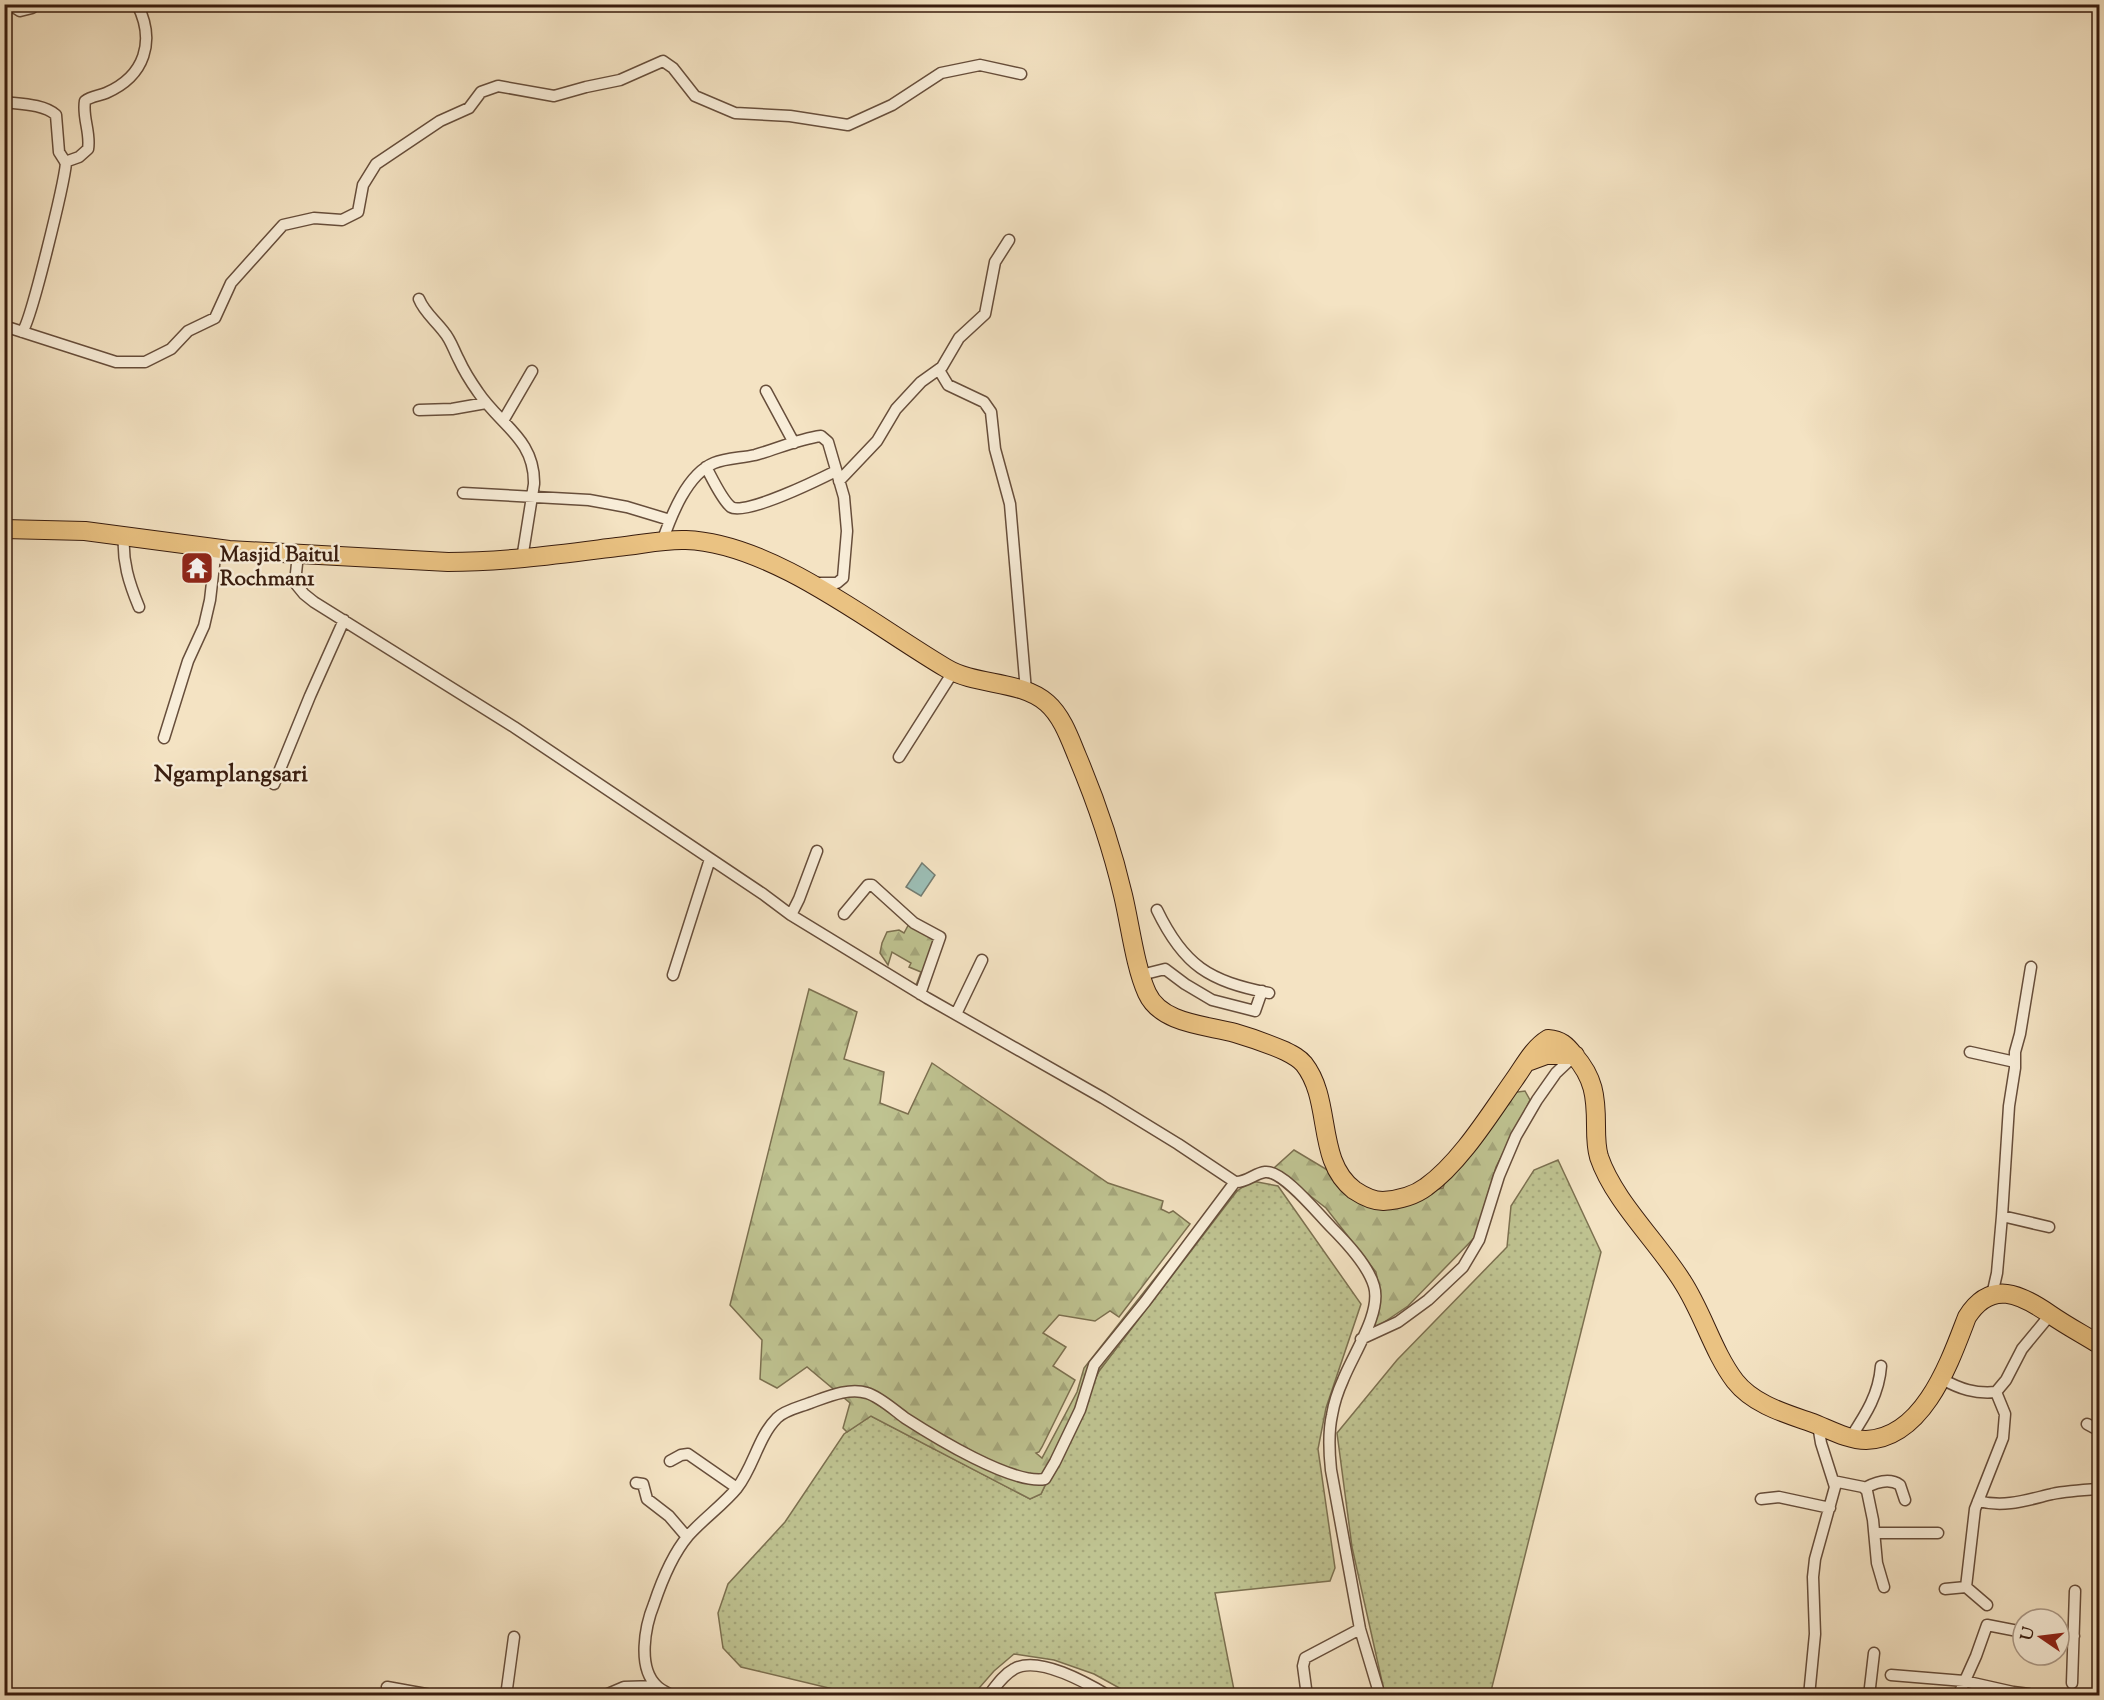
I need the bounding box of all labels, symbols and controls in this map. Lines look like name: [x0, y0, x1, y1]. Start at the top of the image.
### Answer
place label: Masjid Baitul Rochman1: [220, 541, 339, 595]
temple icon: Masjid Baitul Rochman1: [179, 550, 215, 586]
district label: Ngamplangsari: [154, 758, 308, 792]
north arrow: [2011, 1607, 2071, 1667]
text: U: [2016, 1624, 2042, 1643]

